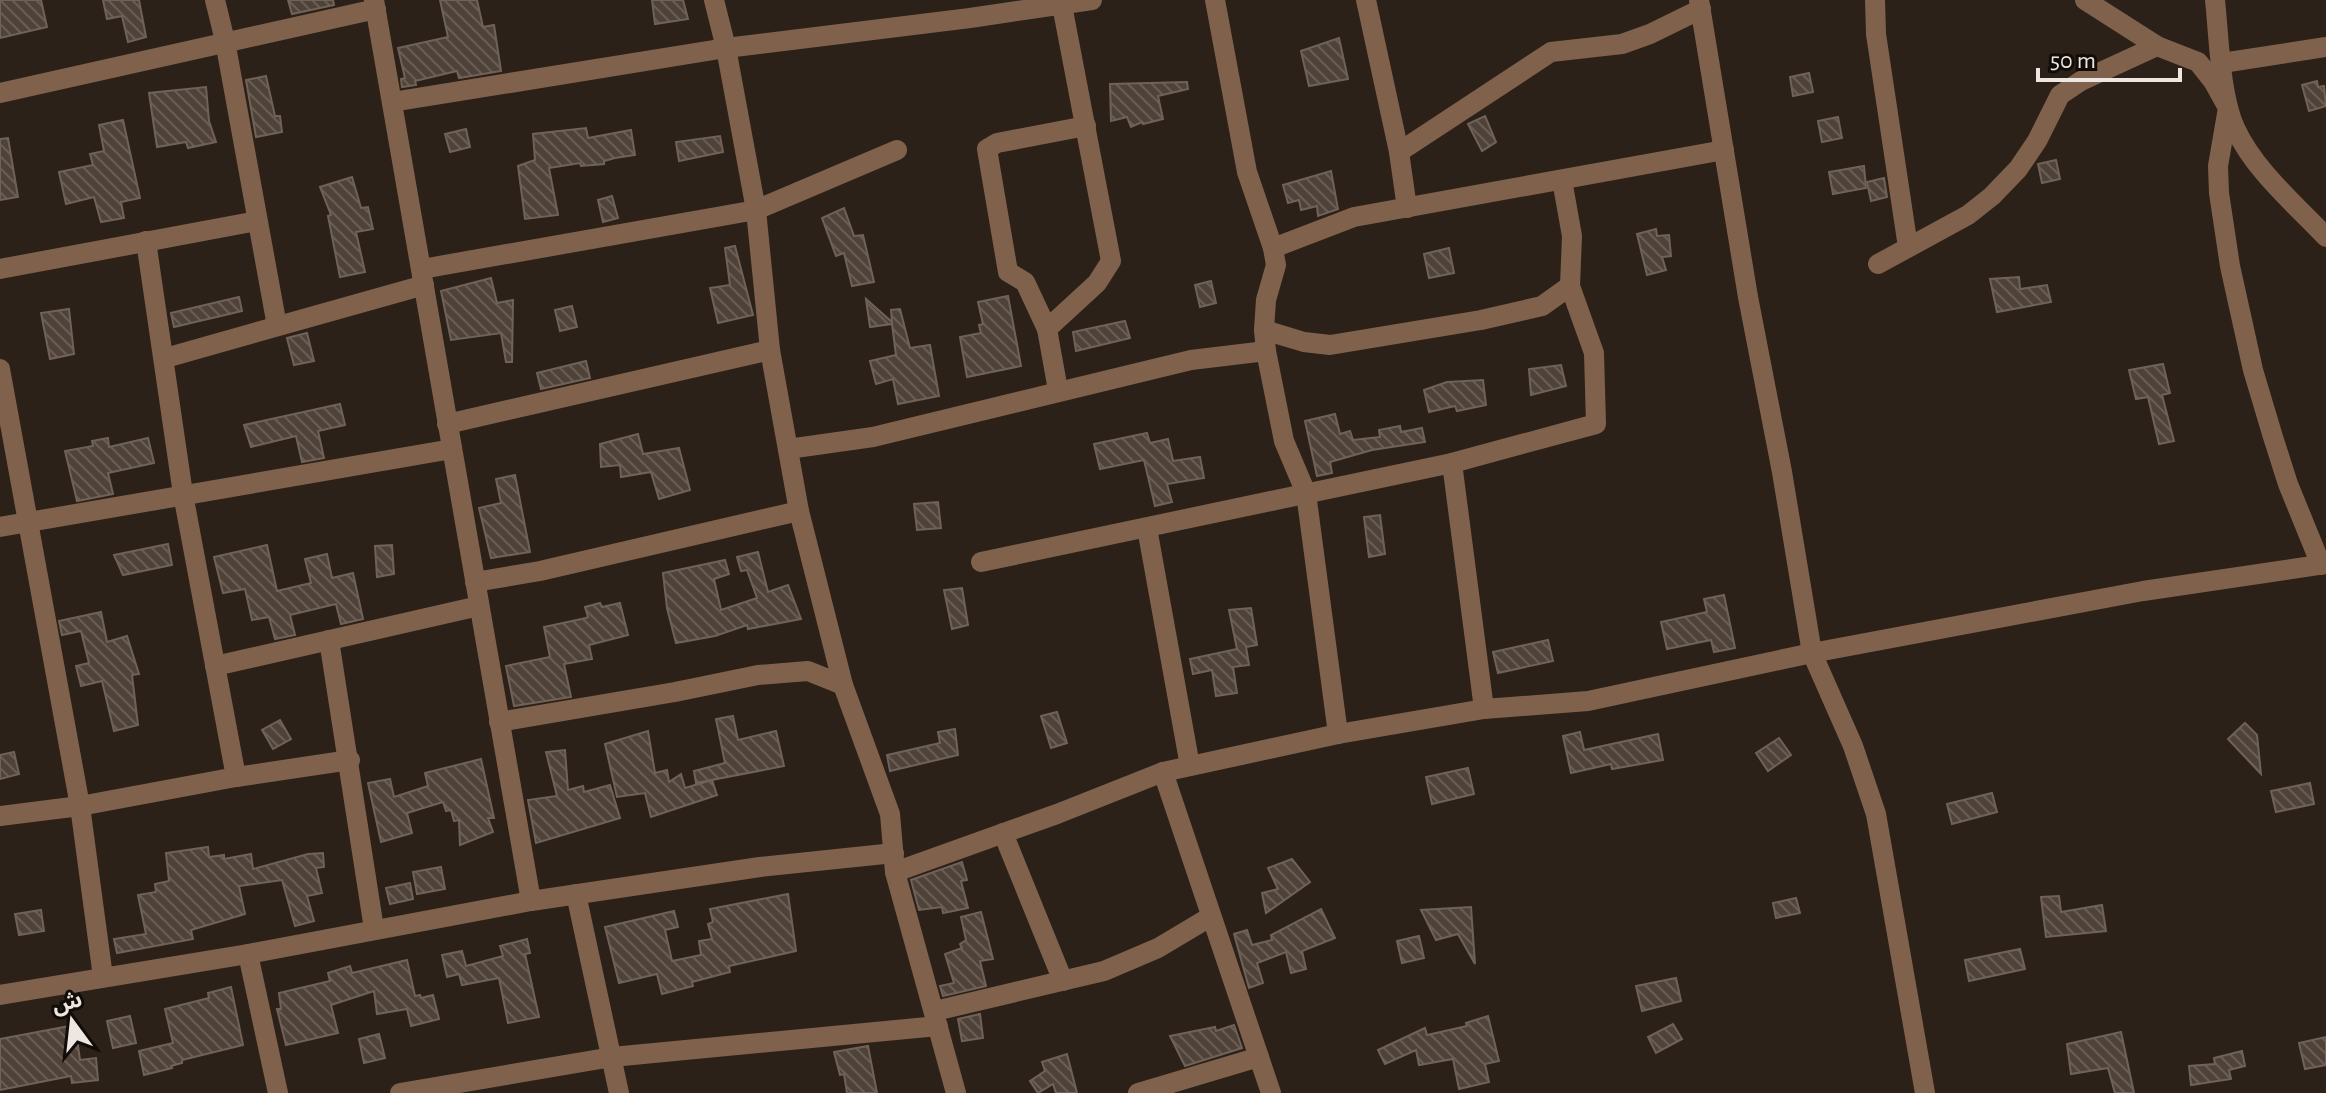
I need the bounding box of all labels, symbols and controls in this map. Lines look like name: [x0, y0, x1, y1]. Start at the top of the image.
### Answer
scale bar: [2038, 32, 2180, 82]
text: 50 m: [2050, 49, 2096, 73]
north arrow: [32, 981, 112, 1061]
text: ش: [50, 988, 85, 1018]

